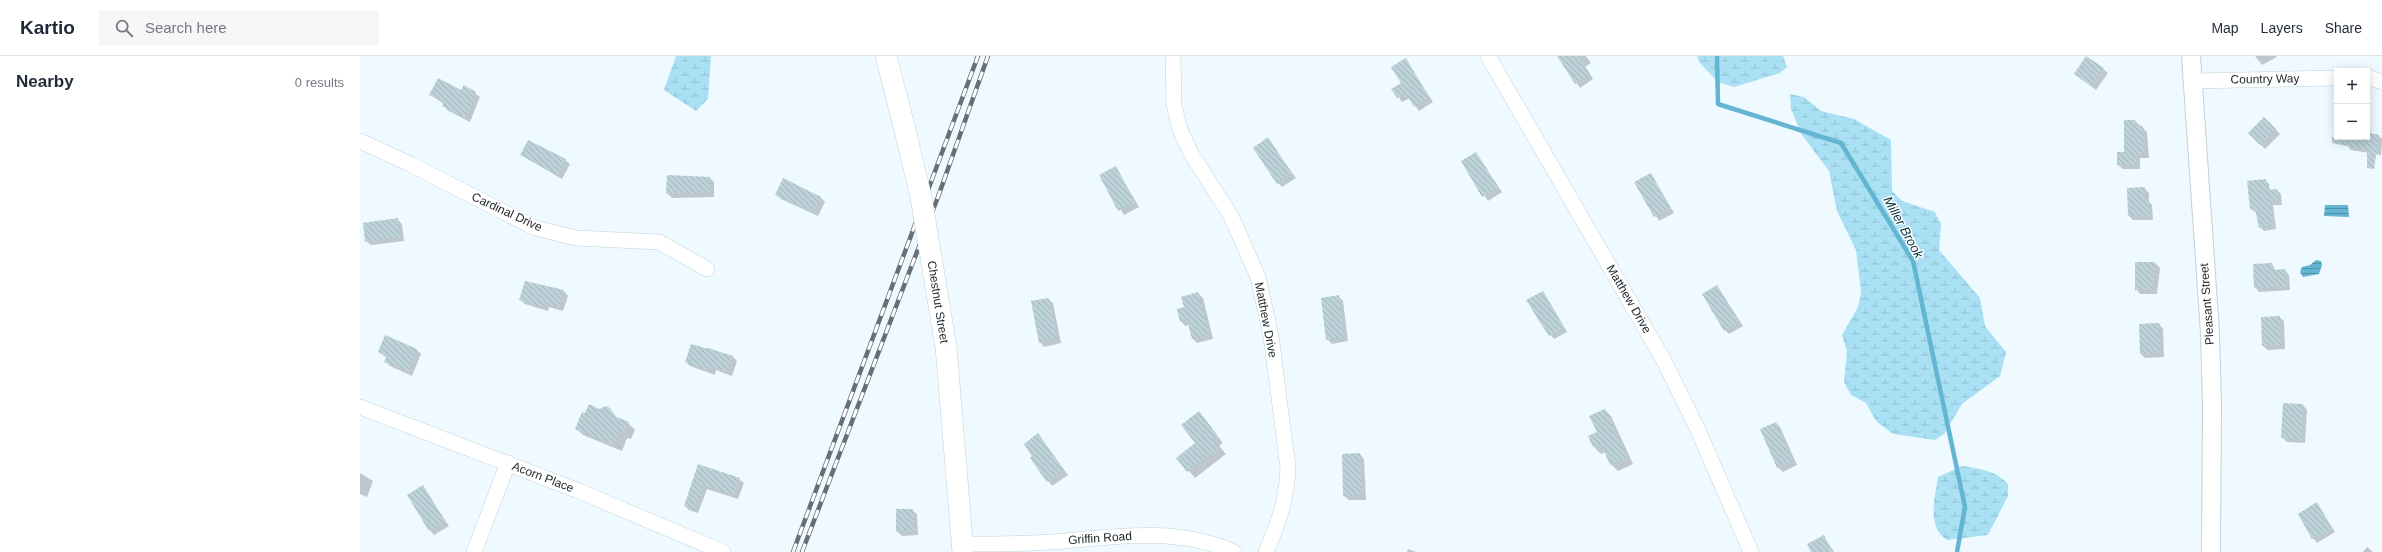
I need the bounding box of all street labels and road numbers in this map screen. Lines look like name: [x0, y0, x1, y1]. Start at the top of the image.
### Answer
street label: Country Way: [2230, 71, 2300, 87]
street label: Cardinal Drive: [470, 190, 545, 235]
street label: Chestnut Street: [925, 260, 952, 345]
street label: Matthew Drive: [1604, 262, 1654, 336]
street label: Pleasant Street: [2197, 262, 2217, 345]
street label: Matthew Drive: [1252, 281, 1280, 359]
street label: Acorn Place: [510, 459, 576, 495]
street label: Griffin Road: [1068, 529, 1132, 547]

